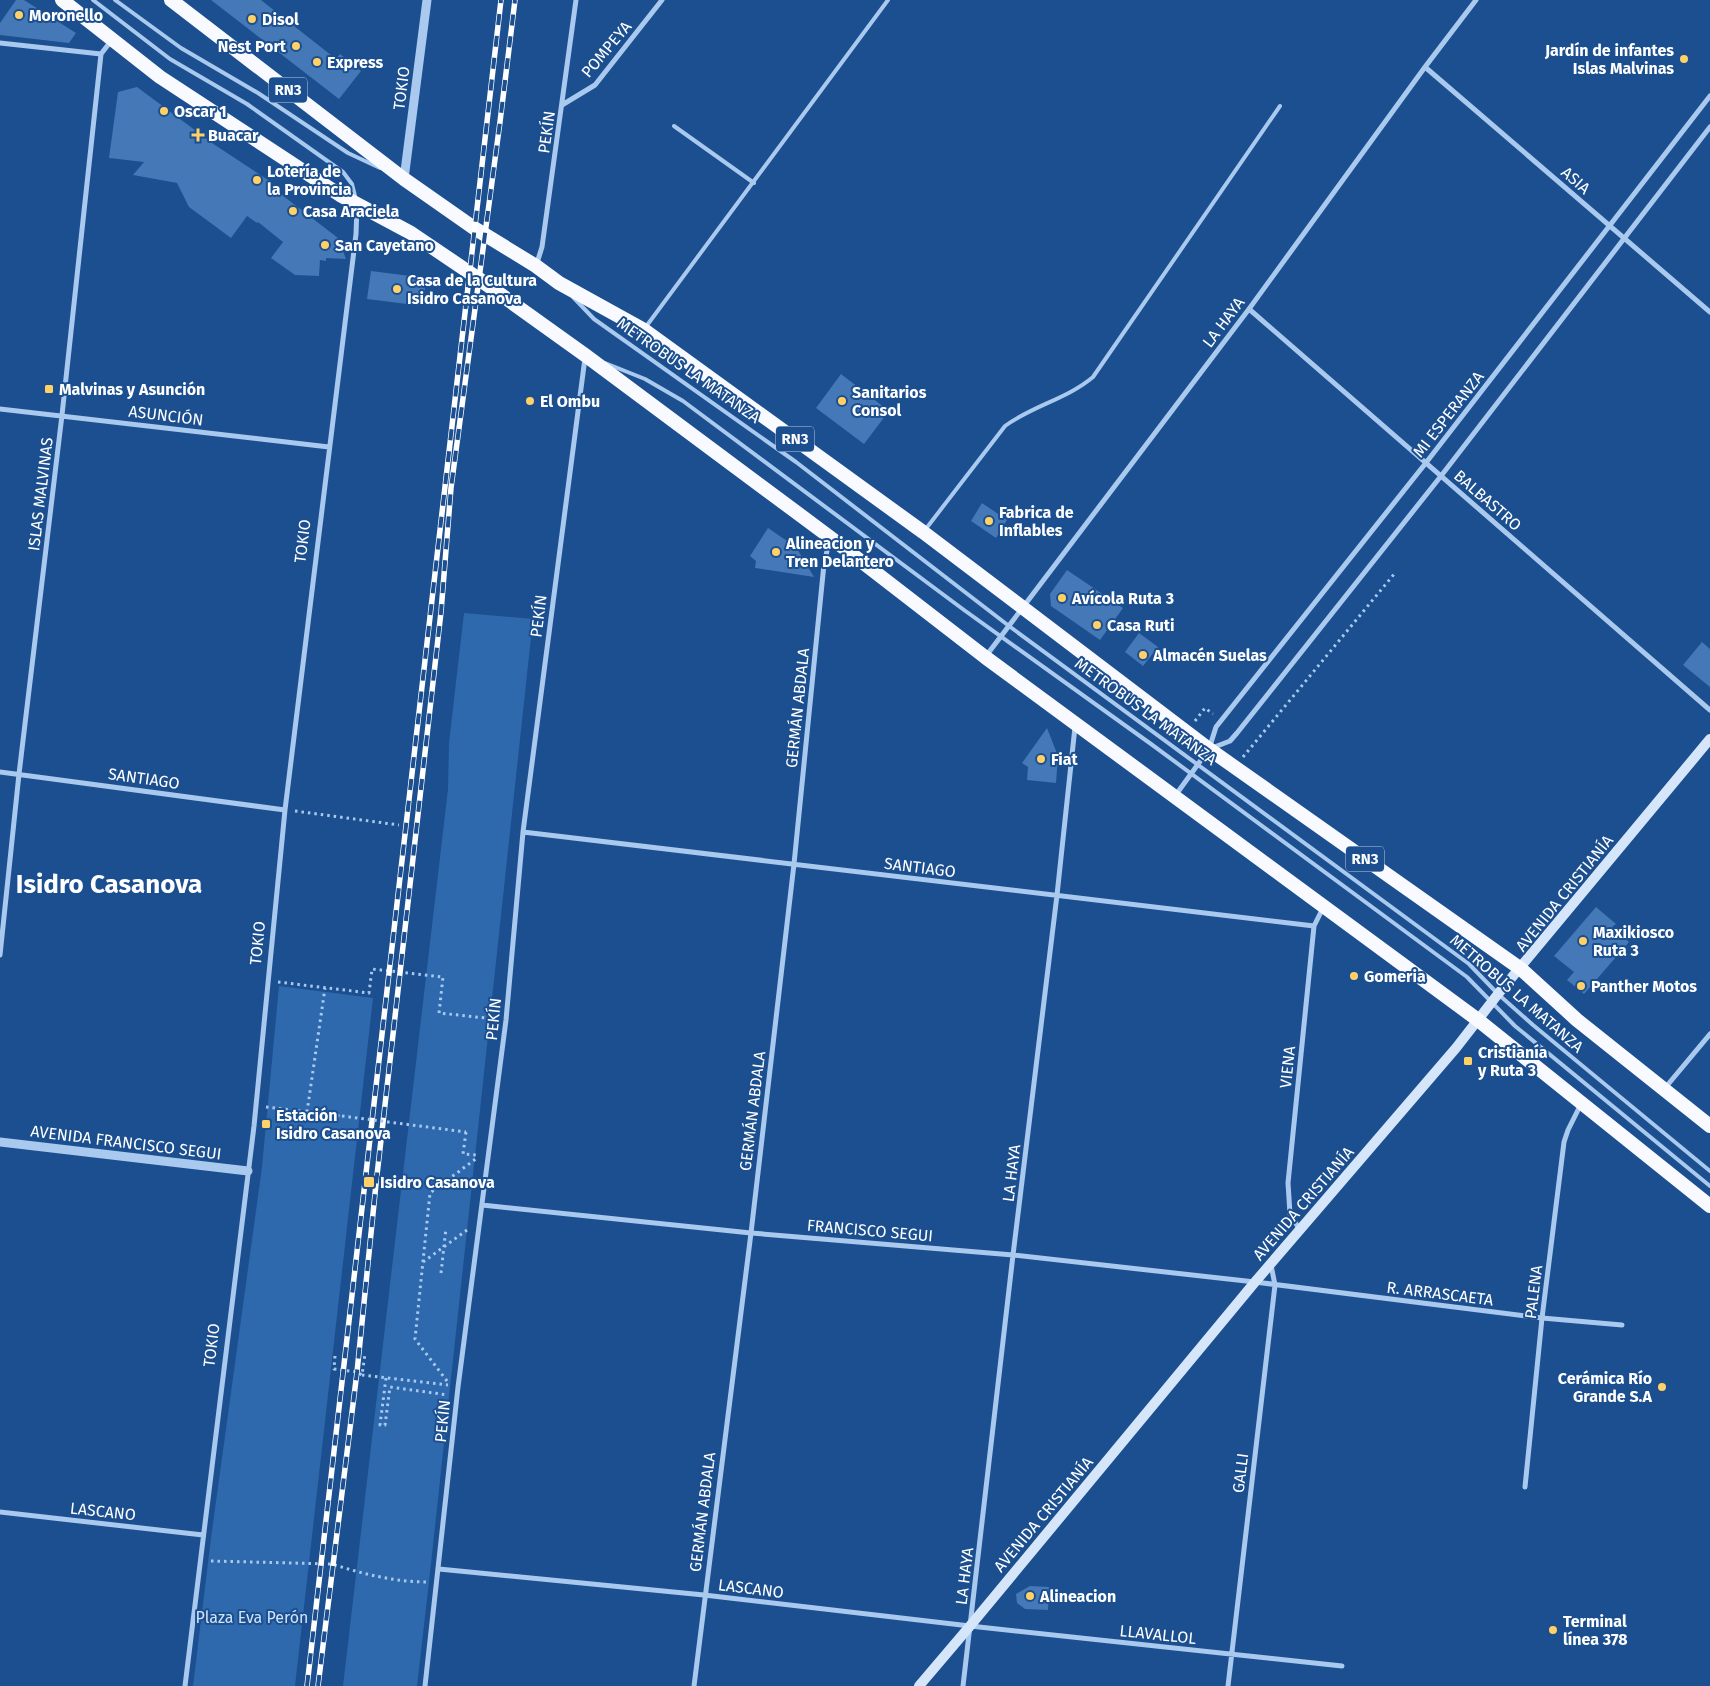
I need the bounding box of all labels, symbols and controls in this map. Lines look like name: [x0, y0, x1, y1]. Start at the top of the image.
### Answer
place label: Moronello: [29, 6, 103, 25]
marker: Moronello: [13, 9, 25, 21]
place label: Disol: [262, 10, 299, 29]
marker: Disol: [246, 13, 258, 25]
street label: POMPEYA: [577, 17, 636, 81]
place label: Nest Port: [218, 37, 287, 56]
marker: Nest Port: [290, 40, 302, 52]
place label: Jardín de infantes Islas Malvinas: [1544, 41, 1674, 78]
place label: Express: [327, 53, 384, 72]
marker: Jardín de infantes Islas Malvinas: [1678, 53, 1690, 65]
marker: Express: [311, 56, 323, 68]
street label: TOKIO: [389, 65, 414, 111]
road number: RN3: [269, 78, 307, 102]
place label: Oscar 1: [174, 102, 227, 121]
marker: Oscar 1: [158, 105, 170, 117]
street label: PEKÍN: [533, 109, 559, 155]
place label: Buacar: [208, 126, 259, 145]
marker: Buacar: [192, 129, 204, 141]
place label: Lotería de la Provincia: [267, 162, 352, 199]
street label: ASIA: [1557, 163, 1595, 199]
marker: Lotería de la Provincia: [251, 174, 263, 186]
place label: Casa Araciela: [303, 202, 400, 221]
marker: Casa Araciela: [287, 205, 299, 217]
place label: San Cayetano: [335, 236, 434, 255]
marker: San Cayetano: [319, 239, 331, 251]
place label: Casa de la Cultura Isidro Casanova: [407, 271, 537, 308]
marker: Casa de la Cultura Isidro Casanova: [391, 283, 403, 295]
street label: LA HAYA: [1198, 293, 1249, 351]
street label: METROBUS LA MATANZA: [613, 314, 765, 428]
street label: MI ESPERANZA: [1409, 367, 1488, 461]
place label: Malvinas y Asunción: [59, 380, 205, 399]
marker: Malvinas y Asunción: [43, 383, 55, 395]
place label: Sanitarios Consol: [852, 383, 927, 420]
place label: El Ombu: [540, 392, 600, 411]
marker: El Ombu: [524, 395, 536, 407]
marker: Sanitarios Consol: [836, 395, 848, 407]
street label: ASUNCIÓN: [128, 400, 204, 430]
road number: RN3: [776, 426, 814, 452]
street label: ISLAS MALVINAS: [24, 436, 57, 552]
street label: BALBASTRO: [1450, 466, 1525, 535]
place label: Fabrica de Inflables: [999, 503, 1074, 540]
marker: Fabrica de Inflables: [983, 515, 995, 527]
street label: TOKIO: [290, 518, 315, 564]
place label: Alineacion y Tren Delantero: [785, 534, 894, 571]
marker: Alineacion y Tren Delantero: [770, 546, 782, 558]
place label: Avícola Ruta 3: [1071, 589, 1174, 608]
marker: Avícola Ruta 3: [1056, 592, 1068, 604]
street label: PEKÍN: [525, 593, 551, 639]
place label: Casa Ruti: [1107, 616, 1175, 635]
marker: Casa Ruti: [1091, 619, 1103, 631]
street label: GERMÁN ABDALA: [781, 646, 813, 769]
place label: Almacén Suelas: [1152, 646, 1267, 665]
marker: Almacén Suelas: [1137, 649, 1149, 661]
street label: METROBUS LA MATANZA: [1071, 654, 1221, 770]
place label: Fiat: [1051, 750, 1079, 769]
marker: Fiat: [1035, 753, 1047, 765]
street label: SANTIAGO: [107, 764, 181, 793]
street label: AVENIDA CRISTIANÍA: [1511, 830, 1618, 955]
road number: RN3: [1346, 846, 1384, 872]
street label: SANTIAGO: [883, 854, 957, 881]
district label: Isidro Casanova: [16, 869, 202, 900]
street label: TOKIO: [246, 920, 269, 966]
place label: Maxikiosco Ruta 3: [1593, 923, 1674, 960]
street label: METROBUS LA MATANZA: [1446, 930, 1588, 1057]
marker: Maxikiosco Ruta 3: [1577, 935, 1589, 947]
place label: Gomeria: [1364, 967, 1426, 986]
marker: Gomeria: [1348, 970, 1360, 982]
place label: Panther Motos: [1591, 977, 1697, 996]
marker: Panther Motos: [1575, 980, 1587, 992]
street label: PEKÍN: [481, 997, 505, 1041]
place label: Cristianía y Ruta 3: [1477, 1043, 1548, 1080]
street label: VIENA: [1276, 1044, 1299, 1089]
street label: GERMÁN ABDALA: [735, 1049, 769, 1172]
marker: Cristianía y Ruta 3: [1462, 1055, 1474, 1067]
place label: Estación Isidro Casanova: [276, 1106, 391, 1143]
marker: Estación Isidro Casanova: [260, 1118, 272, 1130]
street label: AVENIDA FRANCISCO SEGUI: [29, 1121, 222, 1164]
street label: AVENIDA CRISTIANÍA: [1248, 1141, 1358, 1264]
street label: LA HAYA: [999, 1142, 1025, 1203]
place label: Isidro Casanova: [380, 1173, 495, 1192]
marker: Isidro Casanova: [362, 1175, 376, 1189]
street label: FRANCISCO SEGUI: [806, 1216, 934, 1245]
street label: PALENA: [1521, 1263, 1546, 1320]
street label: R. ARRASCAETA: [1385, 1278, 1495, 1310]
street label: TOKIO: [199, 1322, 224, 1368]
place label: Cerámica Río Grande S.A: [1558, 1369, 1653, 1406]
marker: Cerámica Río Grande S.A: [1656, 1381, 1668, 1393]
street label: PEKÍN: [430, 1399, 454, 1443]
street label: GERMÁN ABDALA: [685, 1450, 719, 1573]
street label: AVENIDA CRISTIANÍA: [989, 1452, 1098, 1576]
street label: GALLI: [1229, 1452, 1252, 1494]
street label: LASCANO: [69, 1499, 137, 1524]
street label: LA HAYA: [952, 1545, 978, 1606]
street label: LASCANO: [717, 1575, 785, 1602]
place label: Alineacion: [1039, 1587, 1116, 1606]
marker: Alineacion: [1024, 1590, 1036, 1602]
park label: Plaza Eva Perón: [196, 1608, 308, 1627]
place label: Terminal línea 378: [1563, 1612, 1627, 1649]
street label: LLAVALLOL: [1119, 1621, 1197, 1648]
marker: Terminal línea 378: [1547, 1624, 1559, 1636]

